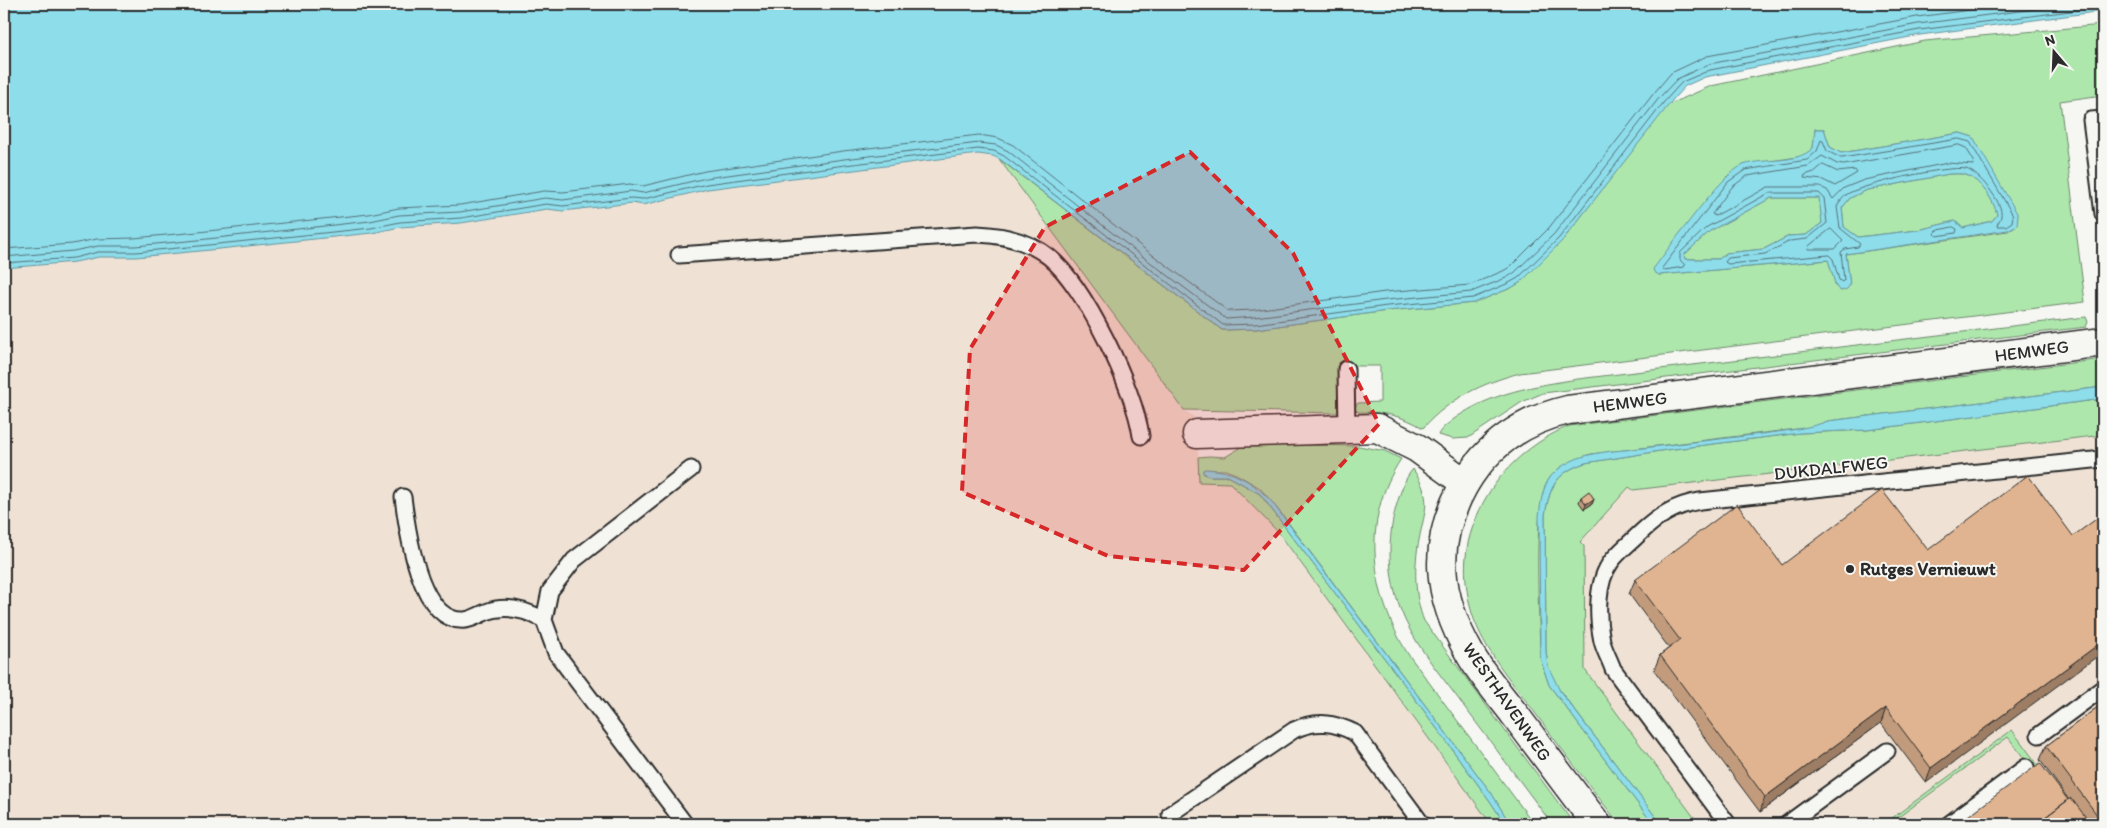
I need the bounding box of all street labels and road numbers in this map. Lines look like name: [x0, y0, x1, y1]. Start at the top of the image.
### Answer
street label: HEMWEG: [1993, 335, 2070, 367]
street label: HEMWEG: [1592, 386, 1669, 418]
street label: DUKDALFWEG: [1773, 451, 1889, 485]
street label: WESTHAVENWEG: [1458, 638, 1556, 766]

